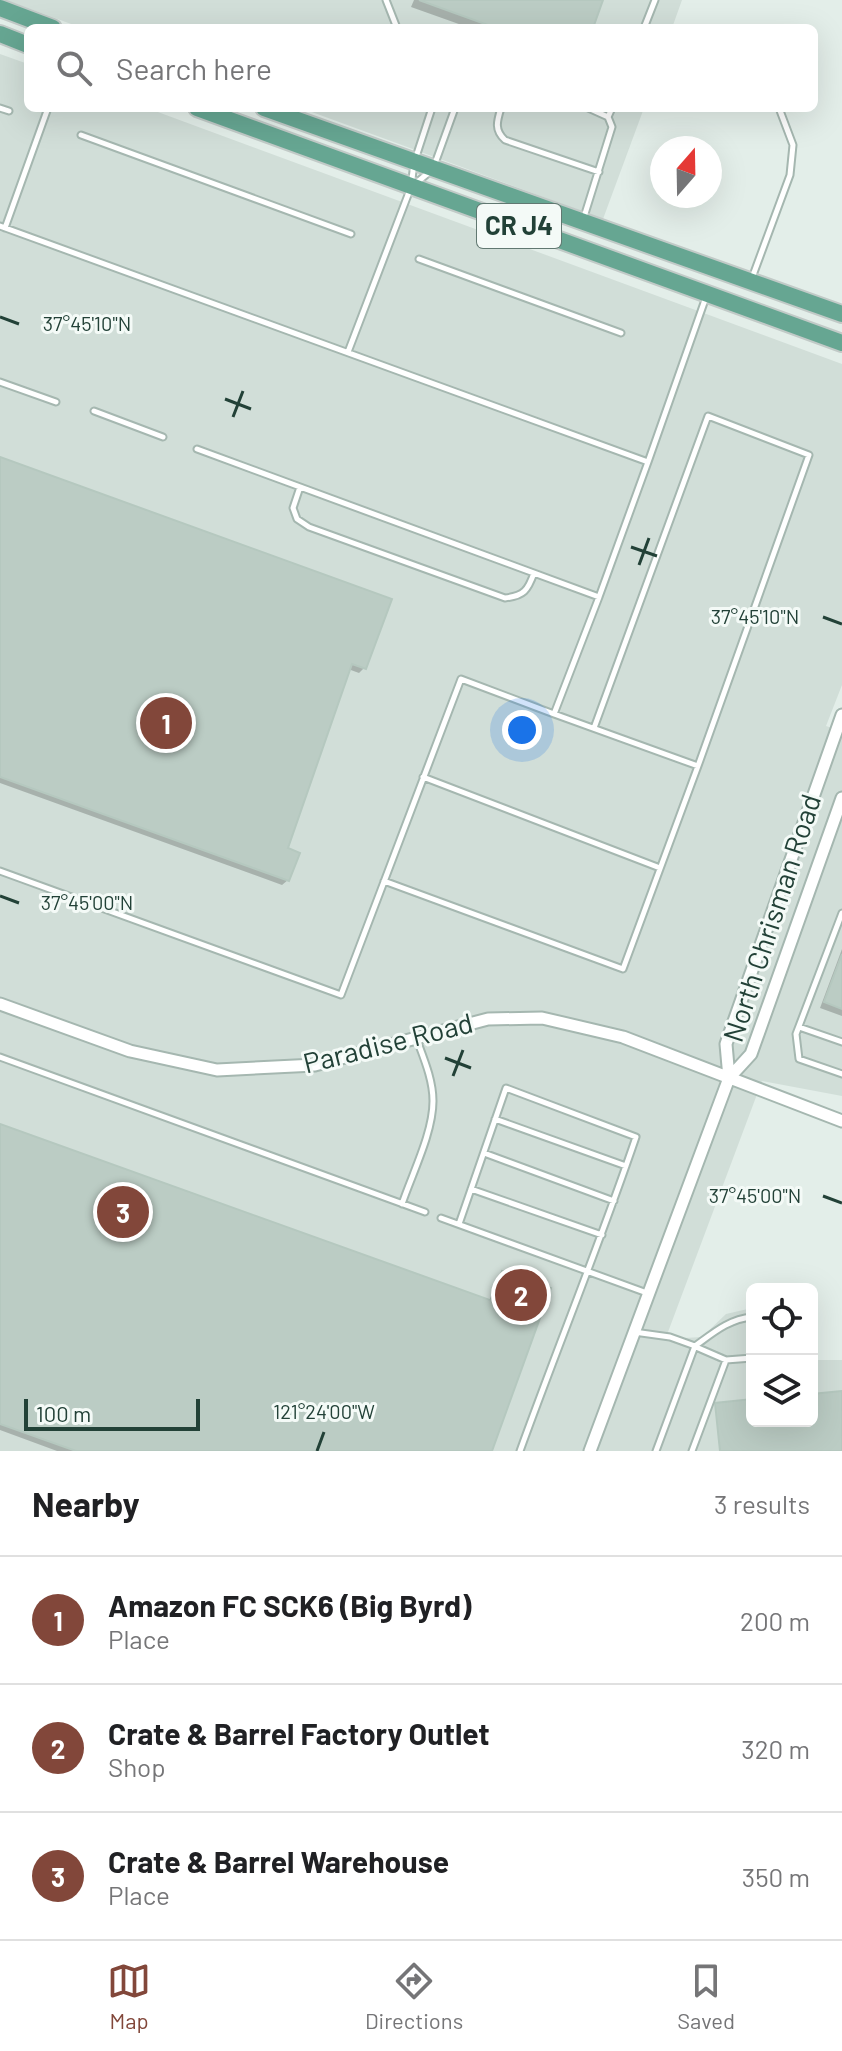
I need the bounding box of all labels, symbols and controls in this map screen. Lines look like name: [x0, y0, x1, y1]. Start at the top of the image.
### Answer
search box: [24, 24, 818, 112]
icon: search: [52, 46, 96, 90]
text: Search here: [116, 50, 272, 86]
north arrow: [650, 136, 722, 208]
road number: CR J4: [477, 204, 561, 248]
text: 37°45'10"N: [43, 311, 131, 335]
text: 37°45'10"N: [711, 604, 799, 628]
pin: 1: [140, 693, 192, 753]
your location: [502, 710, 542, 750]
street label: North Chrisman Road: [715, 789, 827, 1046]
text: 37°45'00"N: [41, 890, 133, 914]
street label: Paradise Road: [299, 1005, 476, 1080]
pin: 3: [97, 1182, 149, 1242]
text: 37°45'00"N: [709, 1183, 801, 1207]
pin: 2: [495, 1265, 547, 1325]
map controls: [746, 1283, 818, 1427]
button: locate: [746, 1283, 818, 1355]
button: layers: [746, 1355, 818, 1427]
scale bar: [24, 1395, 200, 1431]
text: 121°24'00"W: [273, 1399, 375, 1423]
text: 100 m: [36, 1400, 91, 1426]
text: Nearby: [32, 1483, 140, 1524]
text: 3 results: [714, 1488, 810, 1519]
text: Amazon FC SCK6 (Big Byrd): [108, 1587, 471, 1623]
text: 1: [53, 1605, 63, 1636]
text: 200 m: [740, 1605, 810, 1636]
text: Place: [108, 1623, 170, 1654]
text: Crate & Barrel Factory Outlet: [108, 1715, 490, 1751]
text: 2: [51, 1733, 65, 1764]
text: 320 m: [741, 1733, 810, 1764]
text: Shop: [108, 1751, 166, 1782]
text: Crate & Barrel Warehouse: [108, 1843, 449, 1879]
text: 3: [51, 1861, 65, 1892]
text: 350 m: [742, 1861, 810, 1892]
text: Place: [108, 1879, 170, 1910]
tab: Map: [107, 1959, 151, 2033]
tab: Directions: [365, 1959, 463, 2033]
tab: Saved: [677, 1959, 735, 2033]

